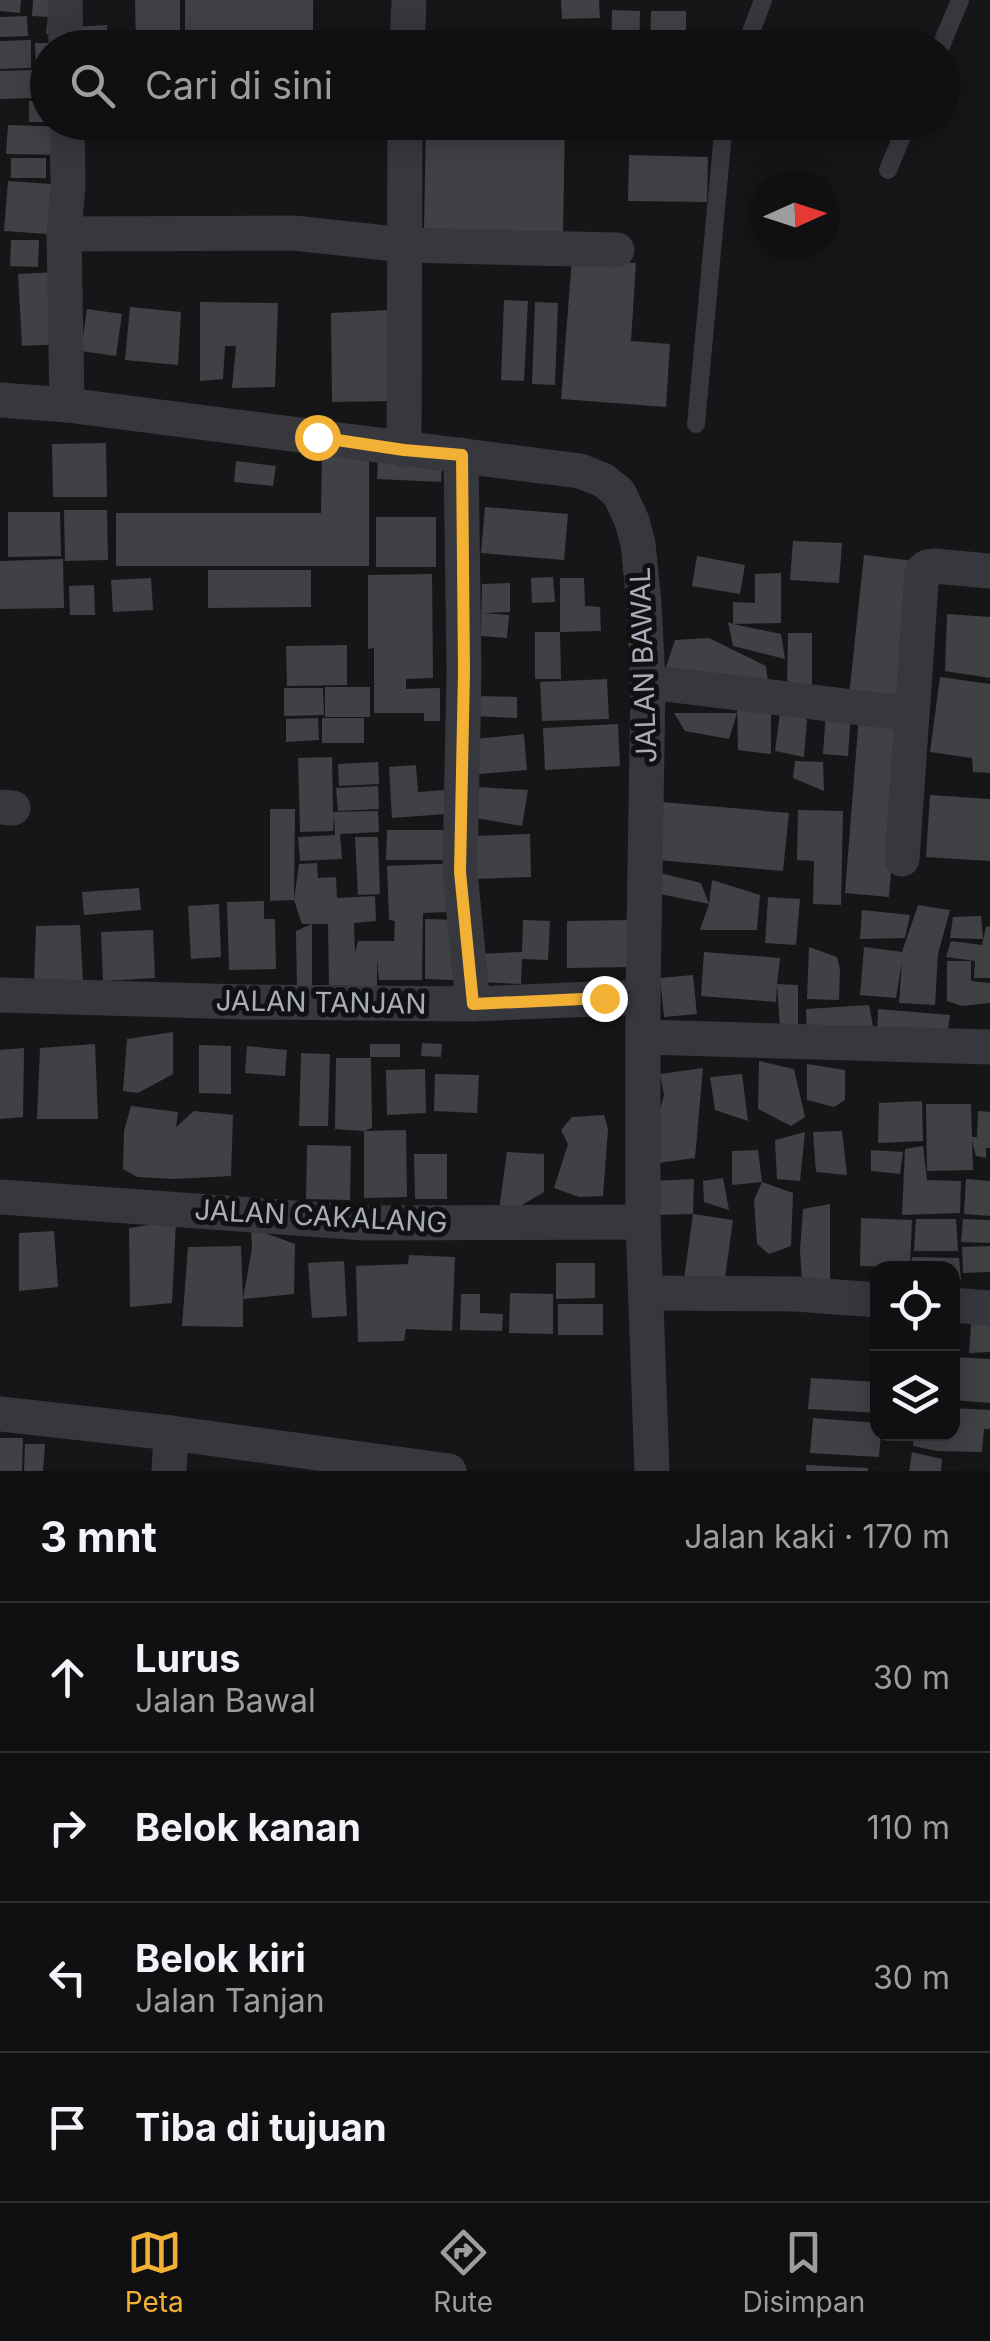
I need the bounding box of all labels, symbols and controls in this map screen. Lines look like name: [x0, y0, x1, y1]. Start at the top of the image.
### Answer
search box: [30, 30, 960, 140]
icon: search: [65, 58, 120, 113]
text: Cari di sini: [145, 62, 333, 108]
north arrow: [750, 170, 840, 260]
route start: [295, 415, 341, 461]
street label: JALAN BAWAL: [623, 566, 663, 764]
route end: [582, 976, 628, 1022]
street label: JALAN TANJAN: [215, 983, 427, 1021]
street label: JALAN CAKALANG: [194, 1192, 448, 1240]
map controls: [870, 1261, 960, 1441]
button: locate: [870, 1261, 960, 1351]
button: layers: [870, 1351, 960, 1441]
text: 3 mnt: [40, 1511, 157, 1562]
text: Jalan kaki · 170 m: [684, 1517, 950, 1556]
text: Lurus: [135, 1635, 241, 1681]
icon: ahead: [40, 1650, 95, 1705]
text: 30 m: [873, 1658, 950, 1697]
text: Jalan Bawal: [135, 1681, 316, 1720]
icon: right: [40, 1800, 95, 1855]
text: Belok kanan: [135, 1804, 361, 1850]
text: 110 m: [867, 1808, 950, 1847]
text: Belok kiri: [135, 1935, 306, 1981]
icon: left: [40, 1950, 95, 2005]
text: 30 m: [873, 1958, 950, 1997]
text: Jalan Tanjan: [135, 1981, 325, 2020]
icon: arrive: [40, 2100, 95, 2155]
text: Tiba di tujuan: [135, 2104, 387, 2150]
tab: Peta: [125, 2225, 184, 2319]
tab: Rute: [433, 2225, 493, 2319]
tab: Disimpan: [743, 2225, 865, 2319]

